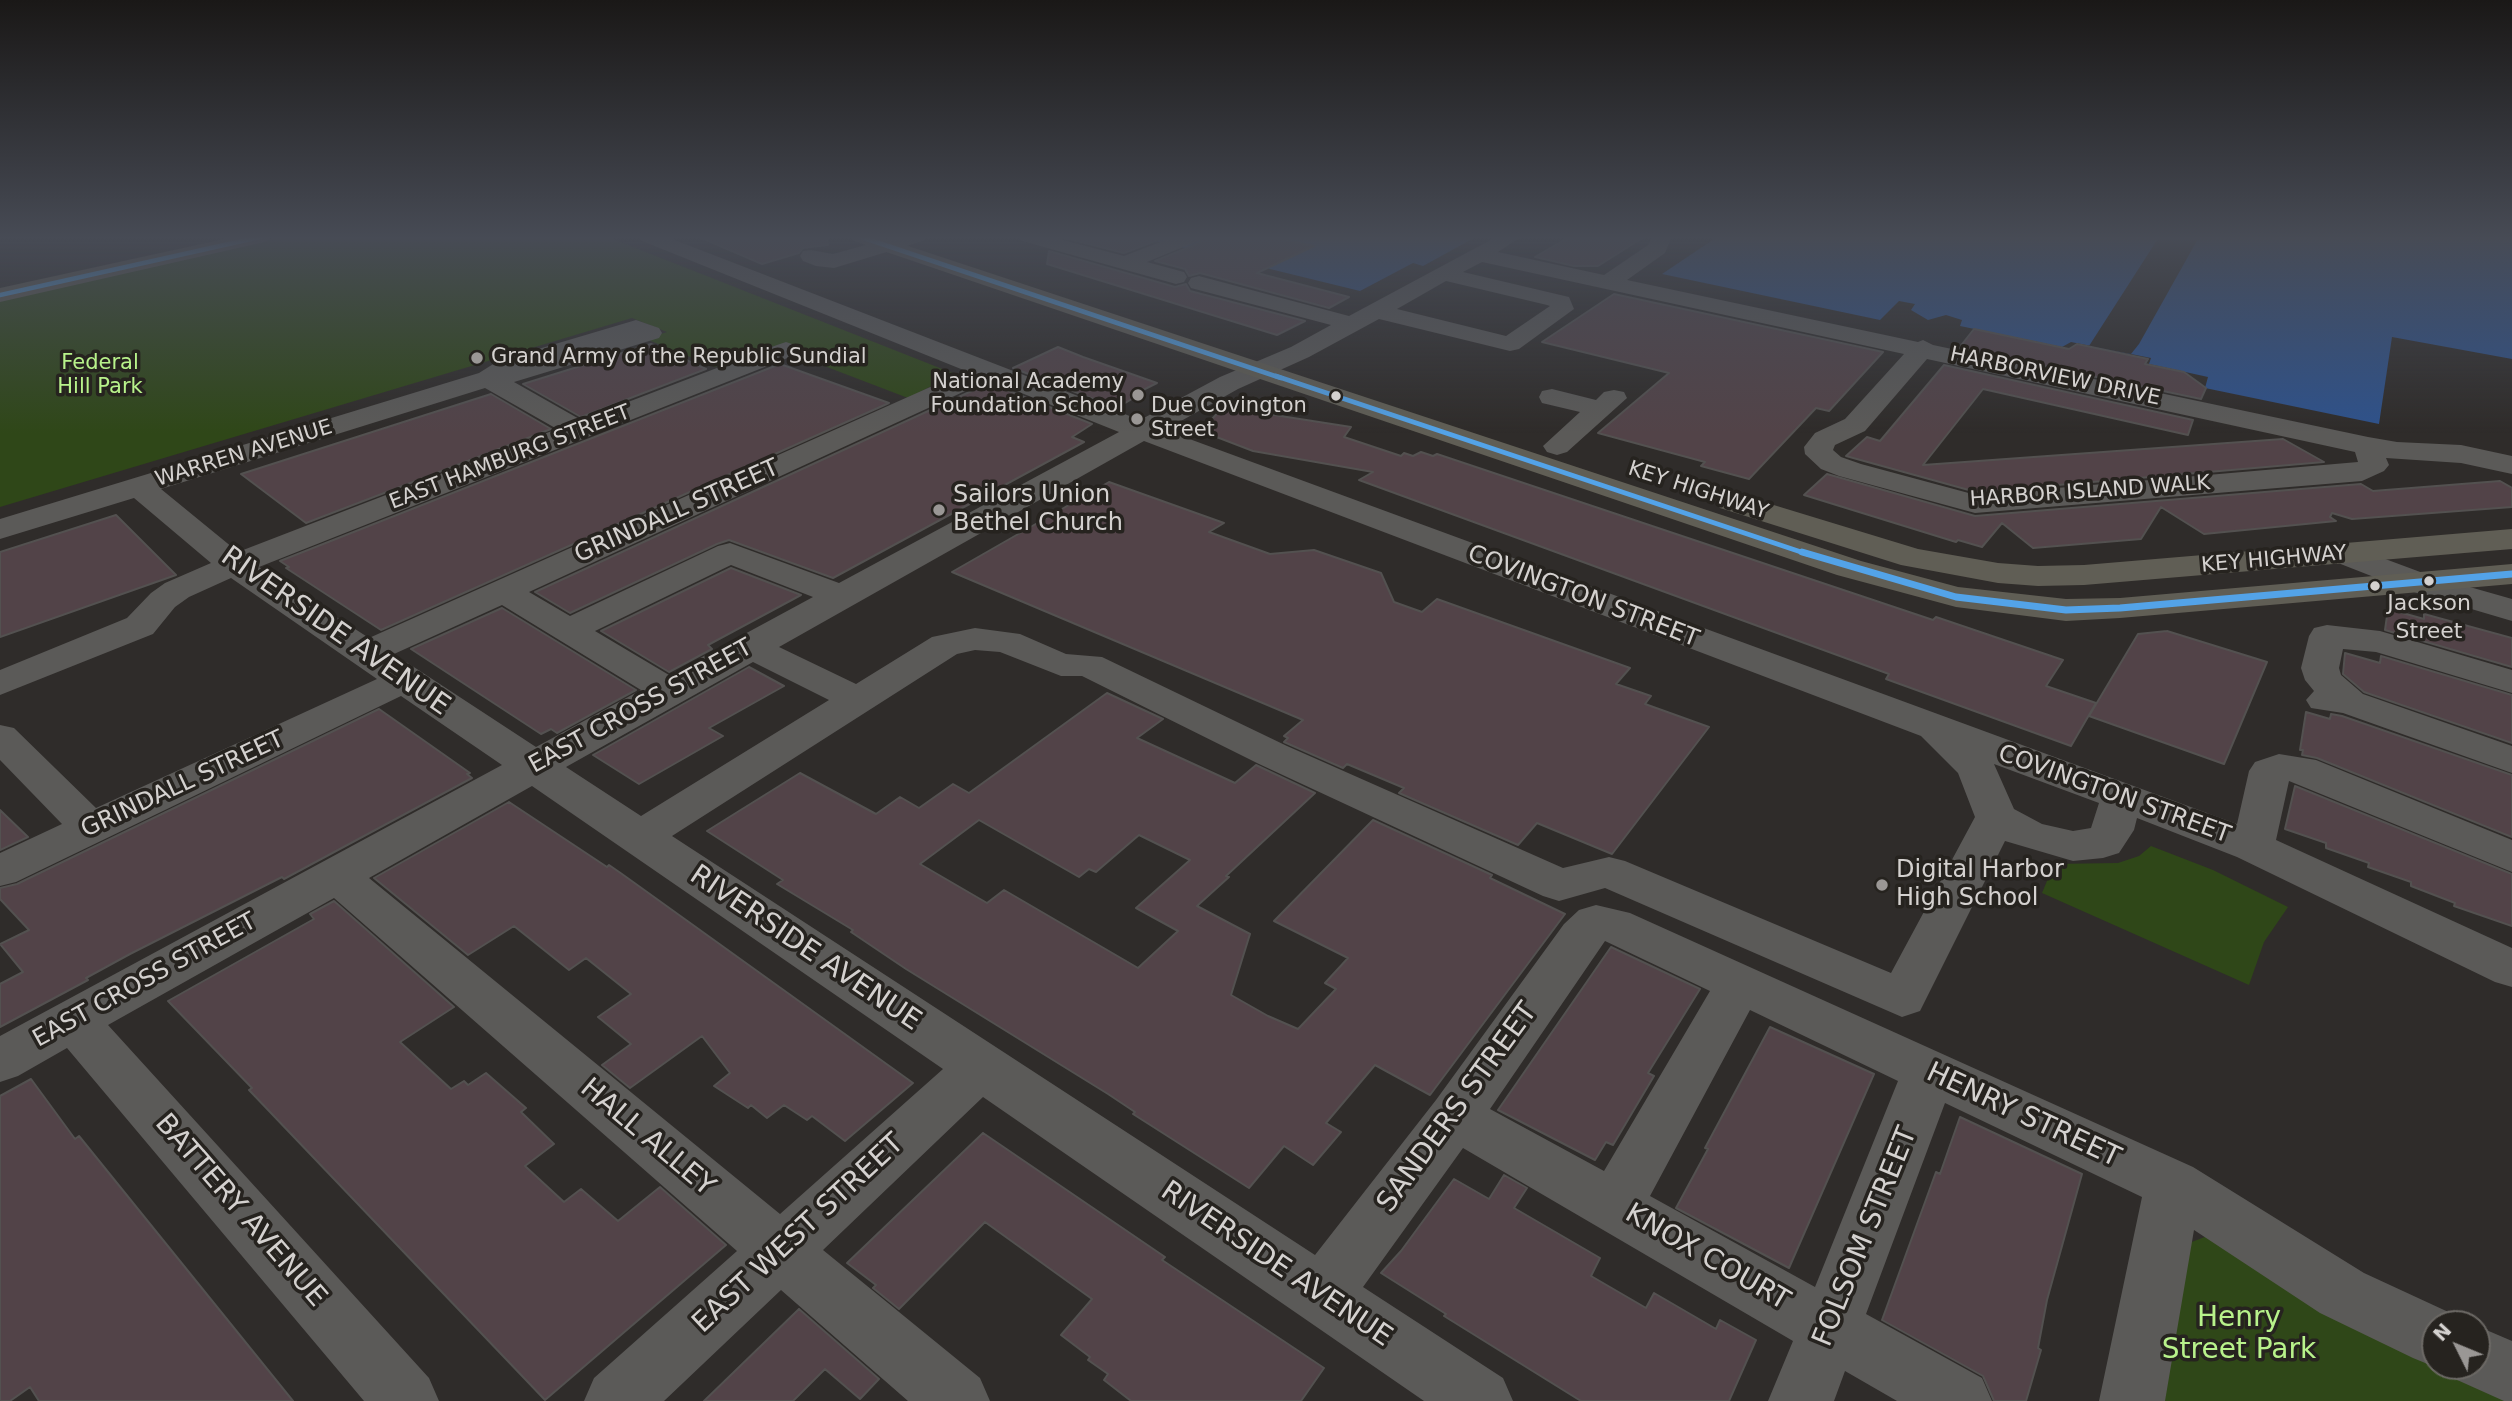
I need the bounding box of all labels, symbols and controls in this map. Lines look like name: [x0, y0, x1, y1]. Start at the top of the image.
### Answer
street label: HARBORVIEW DRIVE: [1947, 342, 2163, 412]
place label: Grand Army of the Republic Sundial: [491, 345, 867, 371]
marker: Grand Army of the Republic Sundial: [469, 350, 485, 366]
park label: Federal Hill Park: [57, 351, 143, 401]
place label: National Academy Foundation School: [930, 370, 1124, 420]
marker: National Academy Foundation School: [1130, 387, 1146, 403]
unlabelled marker: [1329, 389, 1343, 403]
place label: Due Covington Street: [1151, 394, 1307, 444]
street label: EAST HAMBURG STREET: [386, 400, 634, 516]
marker: Due Covington Street: [1129, 411, 1145, 427]
street label: WARREN AVENUE: [152, 415, 336, 493]
street label: GRINDALL STREET: [570, 454, 784, 570]
street label: KEY HIGHWAY: [1625, 456, 1771, 526]
street label: HARBOR ISLAND WALK: [1969, 471, 2211, 513]
place label: Sailors Union Bethel Church: [953, 482, 1123, 538]
marker: Sailors Union Bethel Church: [931, 502, 947, 518]
street label: RIVERSIDE AVENUE: [214, 540, 456, 724]
street label: COVINGTON STREET: [1463, 540, 1703, 654]
street label: KEY HIGHWAY: [2200, 541, 2348, 579]
marker: Jackson Street: [2422, 574, 2436, 588]
unlabelled marker: [2368, 579, 2382, 593]
place label: Jackson Street: [2387, 591, 2471, 642]
street label: EAST CROSS STREET: [524, 634, 758, 780]
street label: GRINDALL STREET: [77, 725, 289, 845]
street label: COVINGTON STREET: [1994, 740, 2234, 850]
place label: Digital Harbor High School: [1896, 857, 2064, 913]
street label: RIVERSIDE AVENUE: [683, 859, 927, 1039]
marker: Digital Harbor High School: [1874, 877, 1890, 893]
street label: EAST CROSS STREET: [28, 908, 262, 1054]
street label: SANDERS STREET: [1371, 997, 1545, 1219]
street label: HENRY STREET: [1921, 1056, 2125, 1176]
street label: HALL ALLEY: [573, 1072, 721, 1204]
street label: BATTERY AVENUE: [147, 1108, 333, 1314]
street label: FOLSOM STREET: [1807, 1122, 1925, 1352]
street label: EAST WEST STREET: [686, 1127, 912, 1341]
street label: RIVERSIDE AVENUE: [1154, 1175, 1398, 1355]
street label: KNOX COURT: [1619, 1197, 1795, 1319]
park label: Henry Street Park: [2162, 1302, 2316, 1368]
north arrow: [2421, 1310, 2491, 1380]
text: N: [2429, 1319, 2456, 1345]

